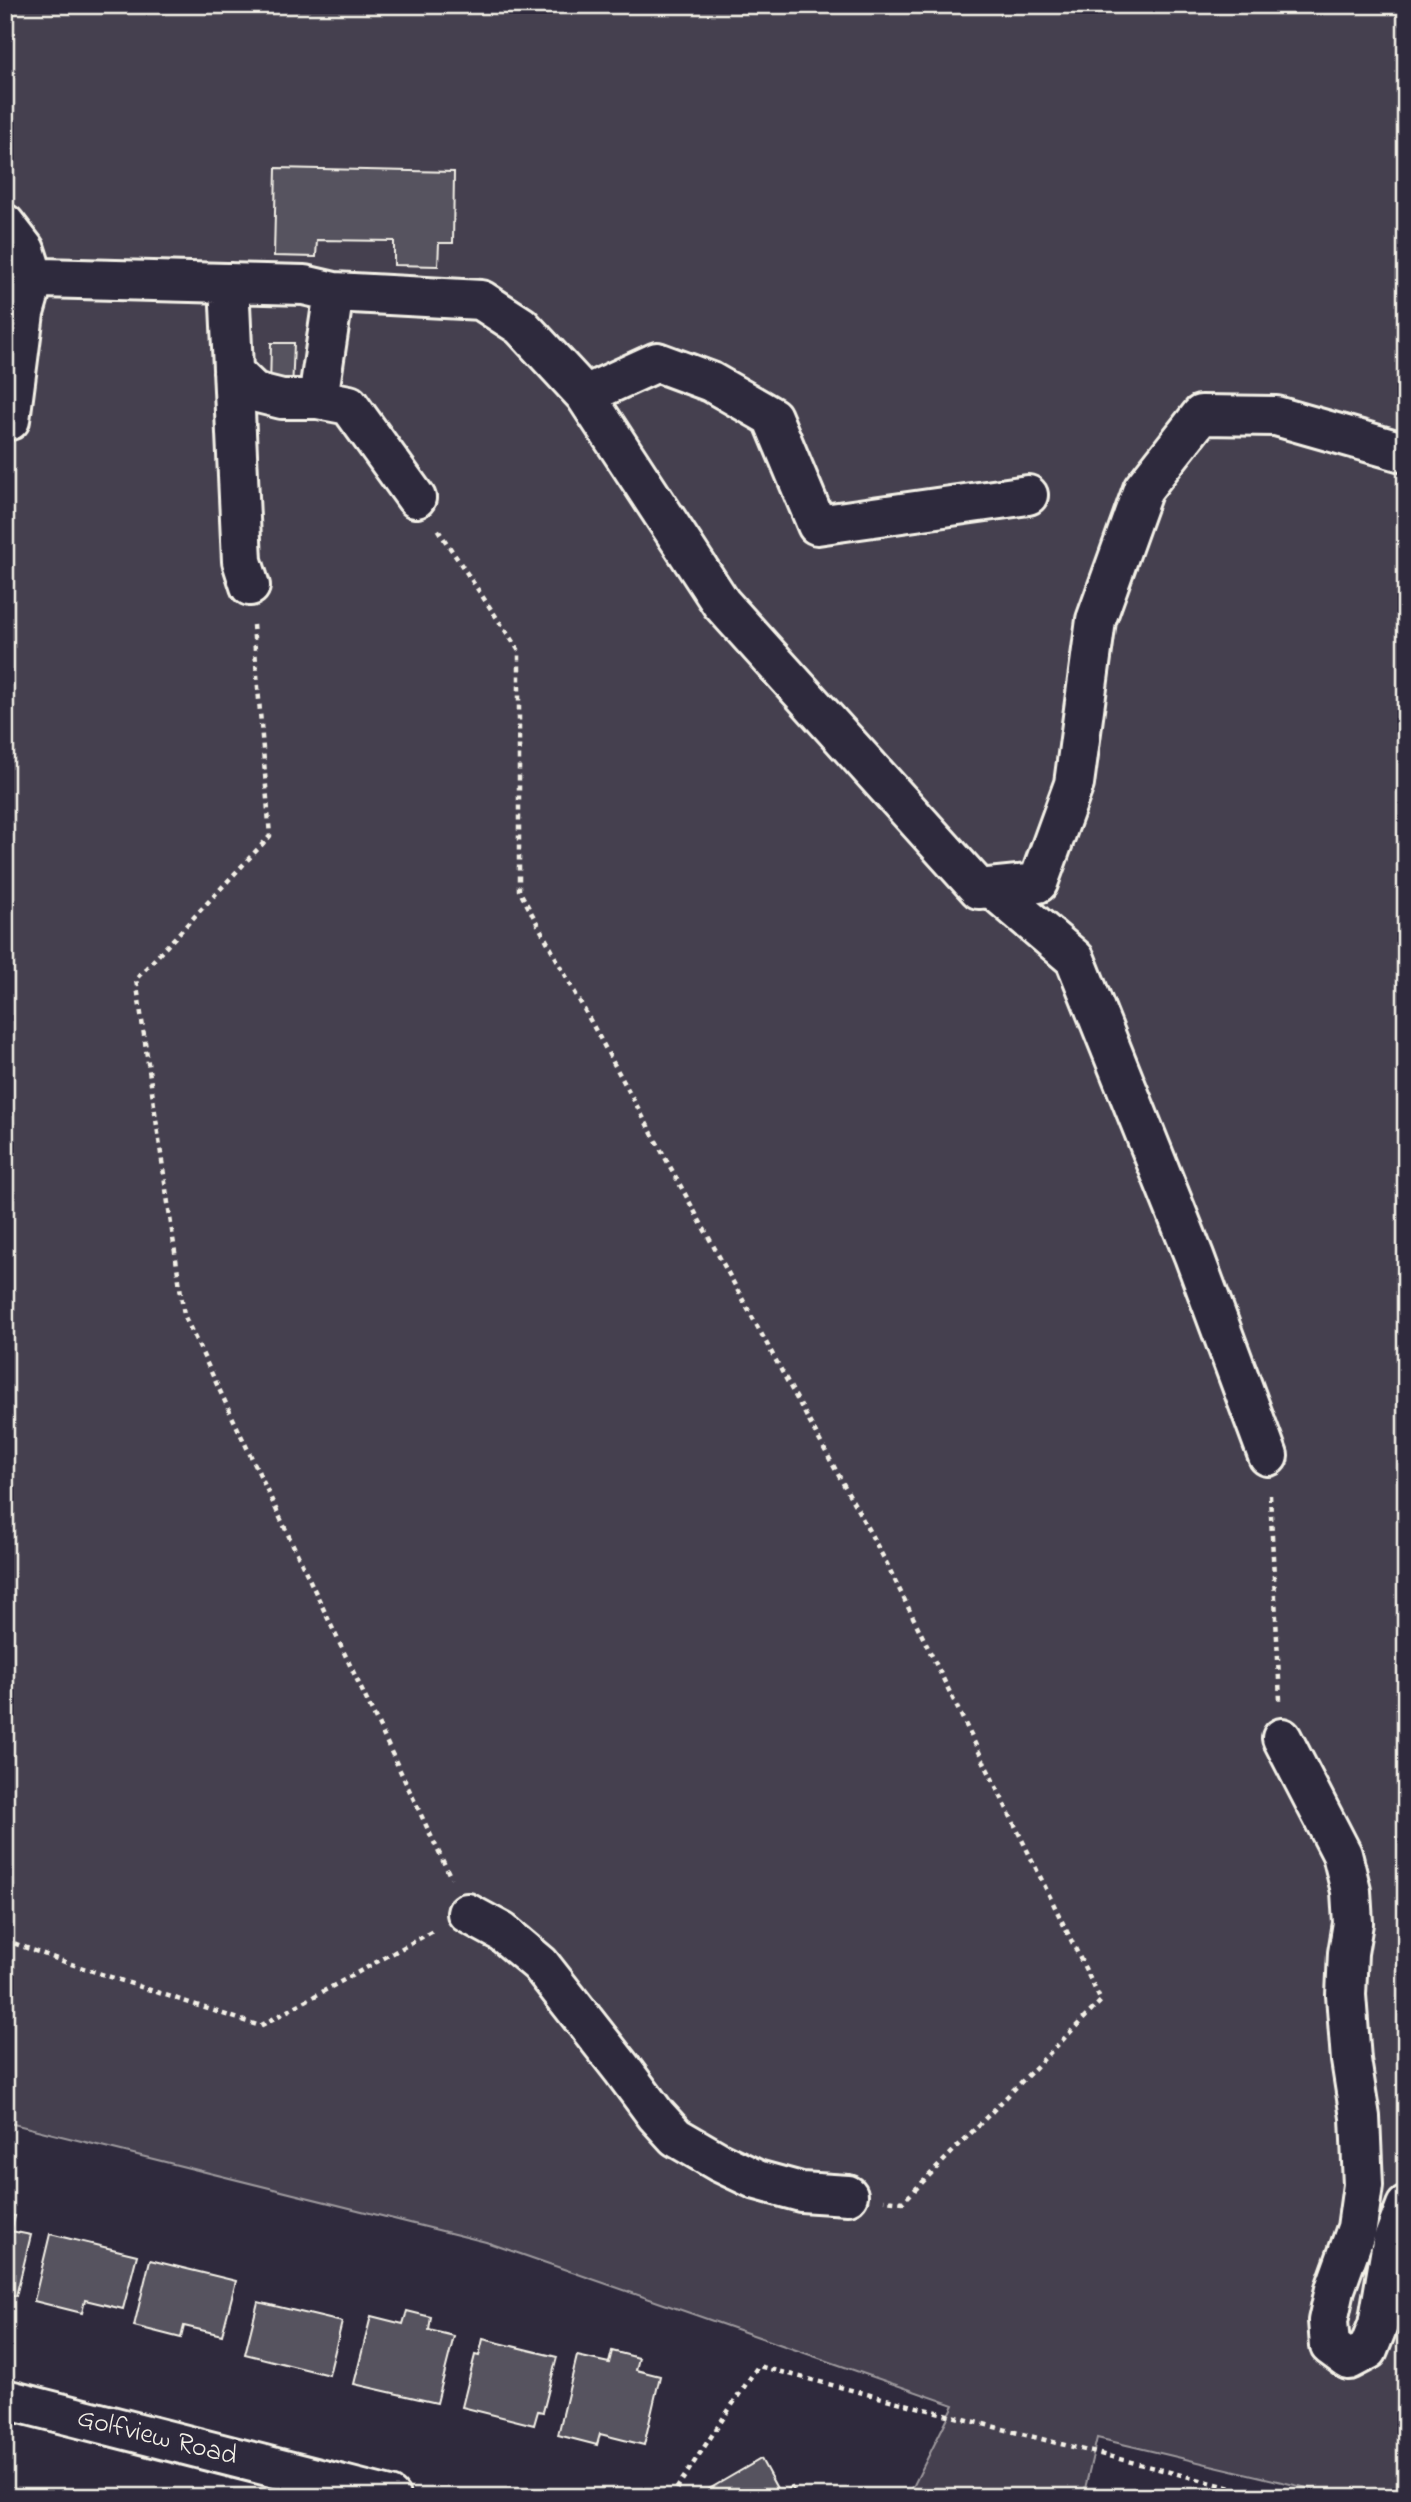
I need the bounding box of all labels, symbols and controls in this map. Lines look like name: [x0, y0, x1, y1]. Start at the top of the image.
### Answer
street label: Golfview Road: [73, 2398, 242, 2478]

